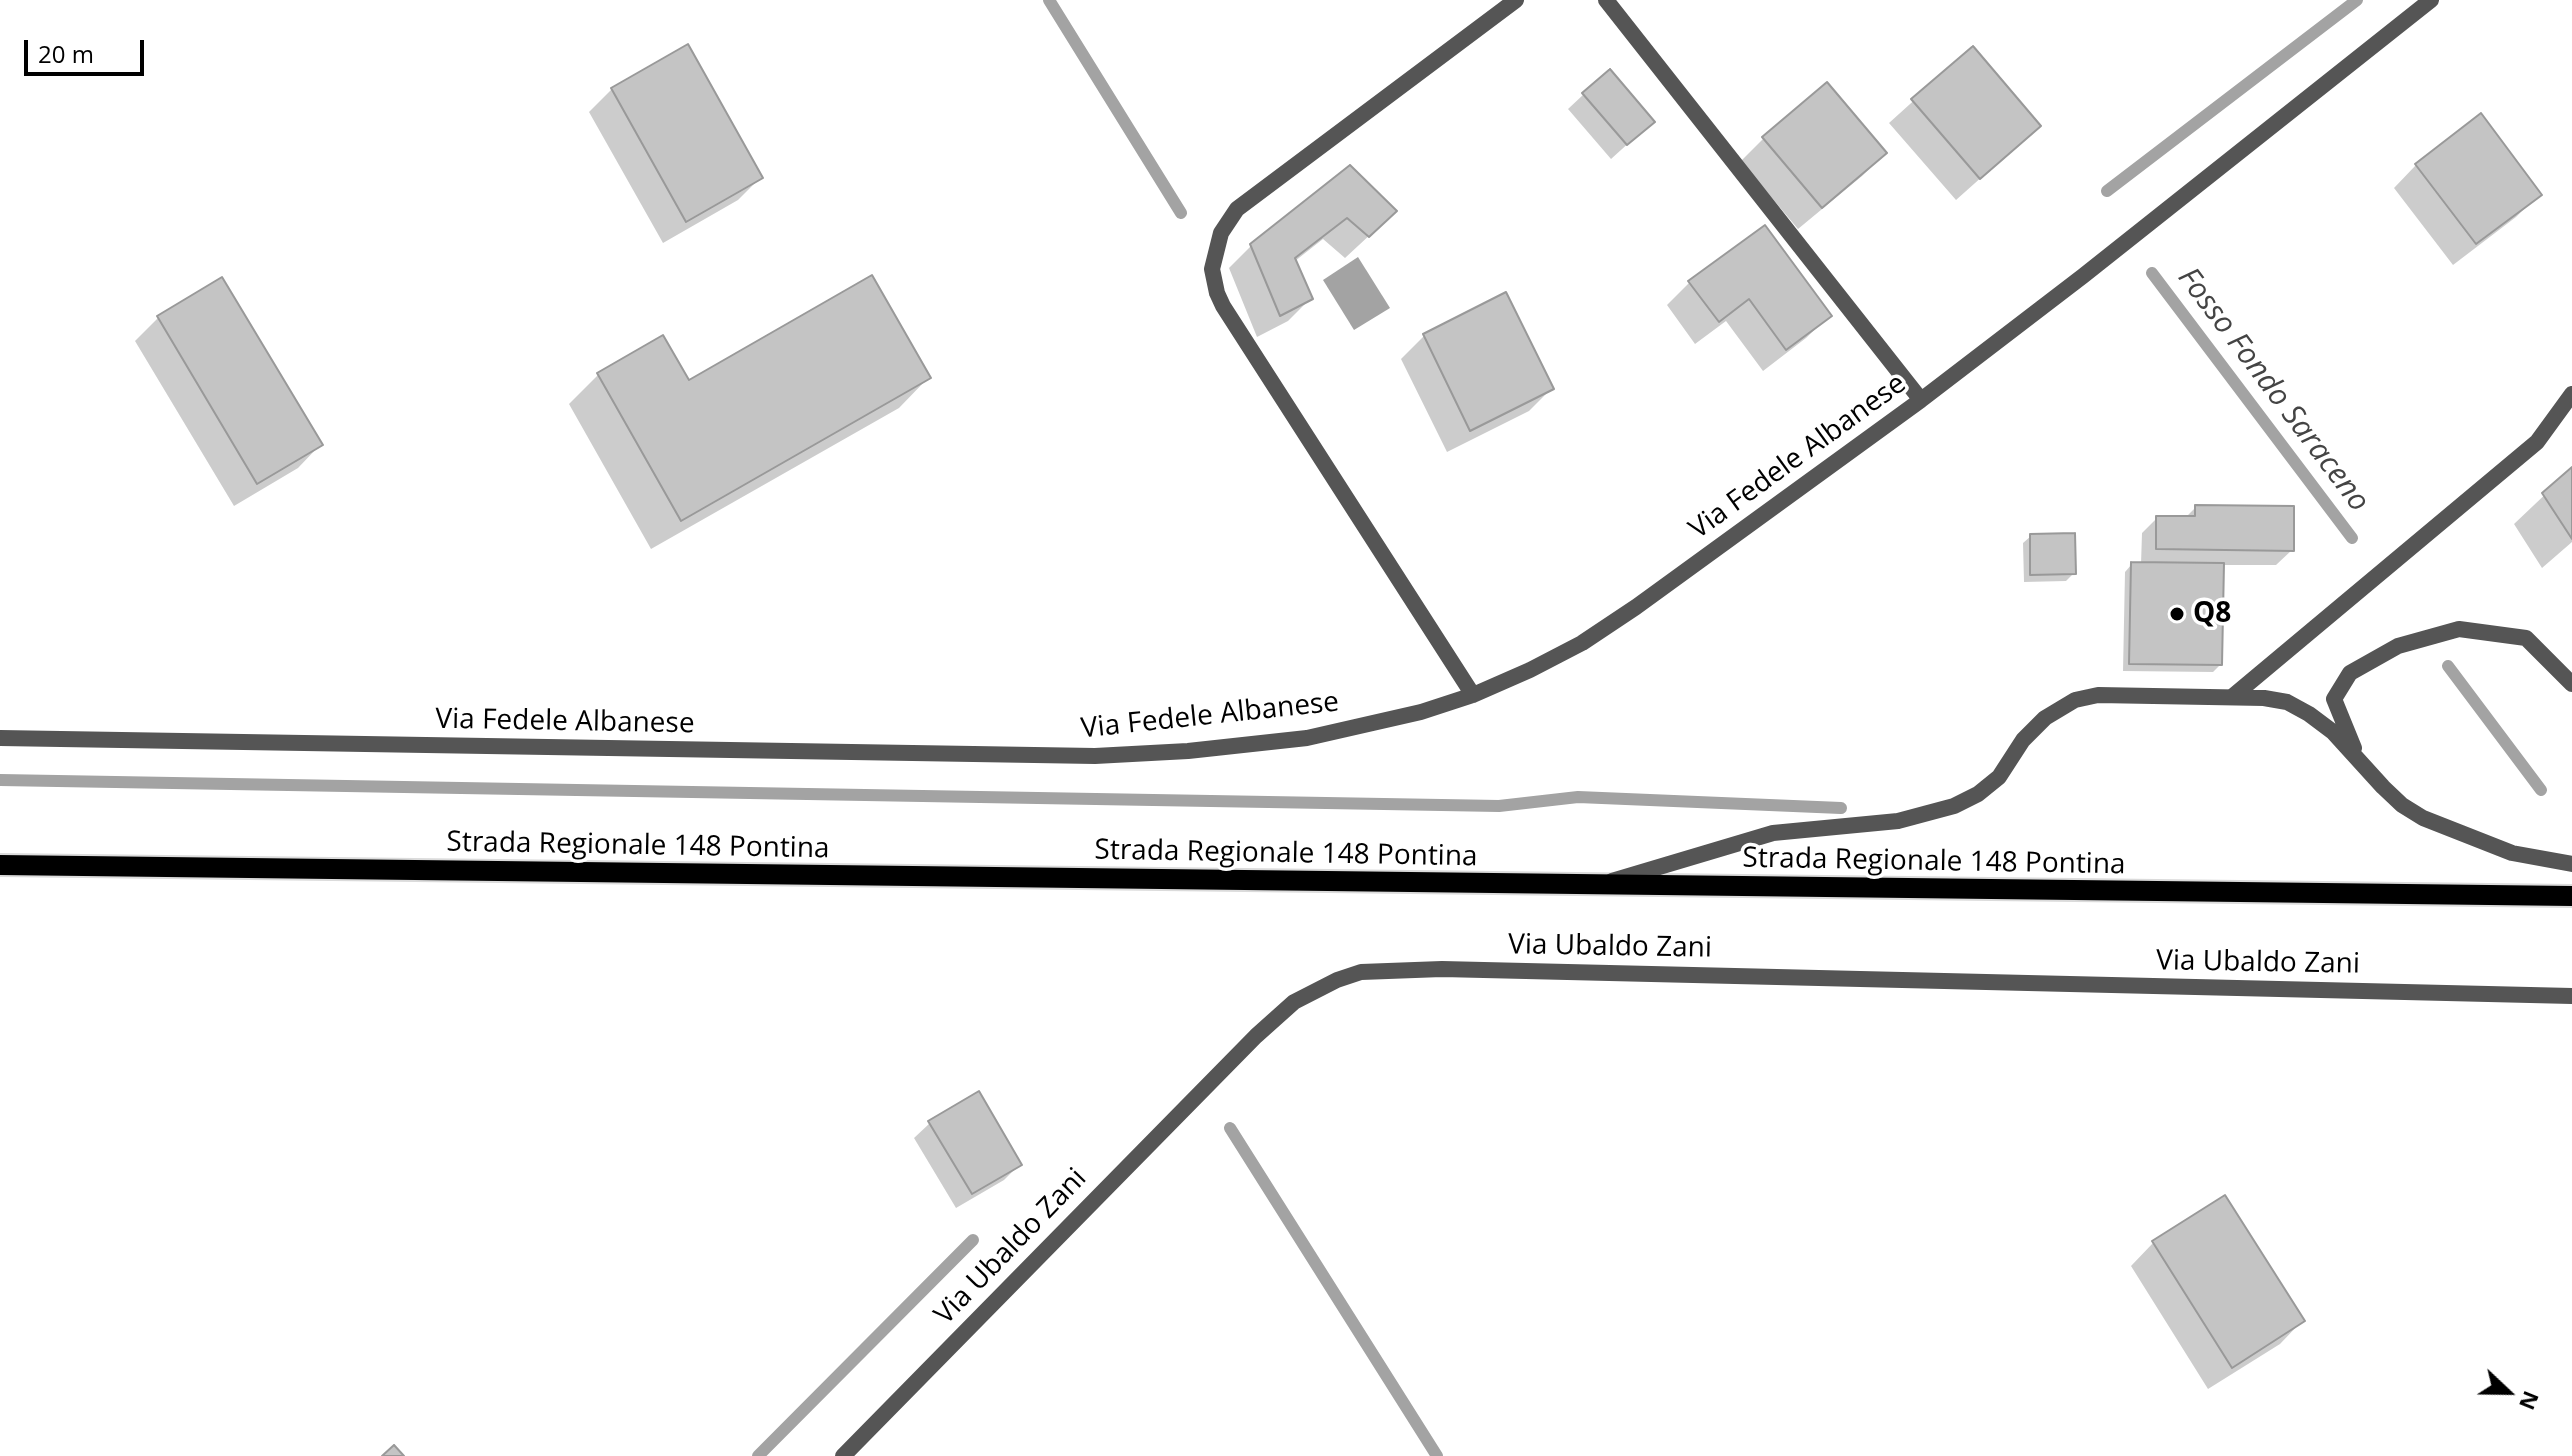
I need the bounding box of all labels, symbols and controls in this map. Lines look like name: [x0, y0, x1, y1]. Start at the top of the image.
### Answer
scale bar: [28, 24, 148, 74]
text: 20 m: [38, 37, 94, 70]
water label: Fosso Fondo Saraceno: [2170, 261, 2376, 519]
street label: Via Fedele Albanese: [1683, 367, 1913, 547]
place label: Q8: [2193, 597, 2231, 631]
marker: Q8: [2168, 605, 2186, 623]
street label: Via Fedele Albanese: [1079, 686, 1341, 746]
street label: Via Fedele Albanese: [435, 703, 695, 741]
street label: Strada Regionale 148 Pontina: [446, 826, 830, 866]
street label: Strada Regionale 148 Pontina: [1094, 834, 1478, 874]
street label: Strada Regionale 148 Pontina: [1742, 842, 2126, 882]
street label: Via Ubaldo Zani: [1508, 928, 1712, 966]
street label: Via Ubaldo Zani: [2156, 944, 2360, 982]
street label: Via Ubaldo Zani: [928, 1162, 1094, 1332]
north arrow: [2468, 1352, 2548, 1432]
text: N: [2513, 1387, 2548, 1415]

